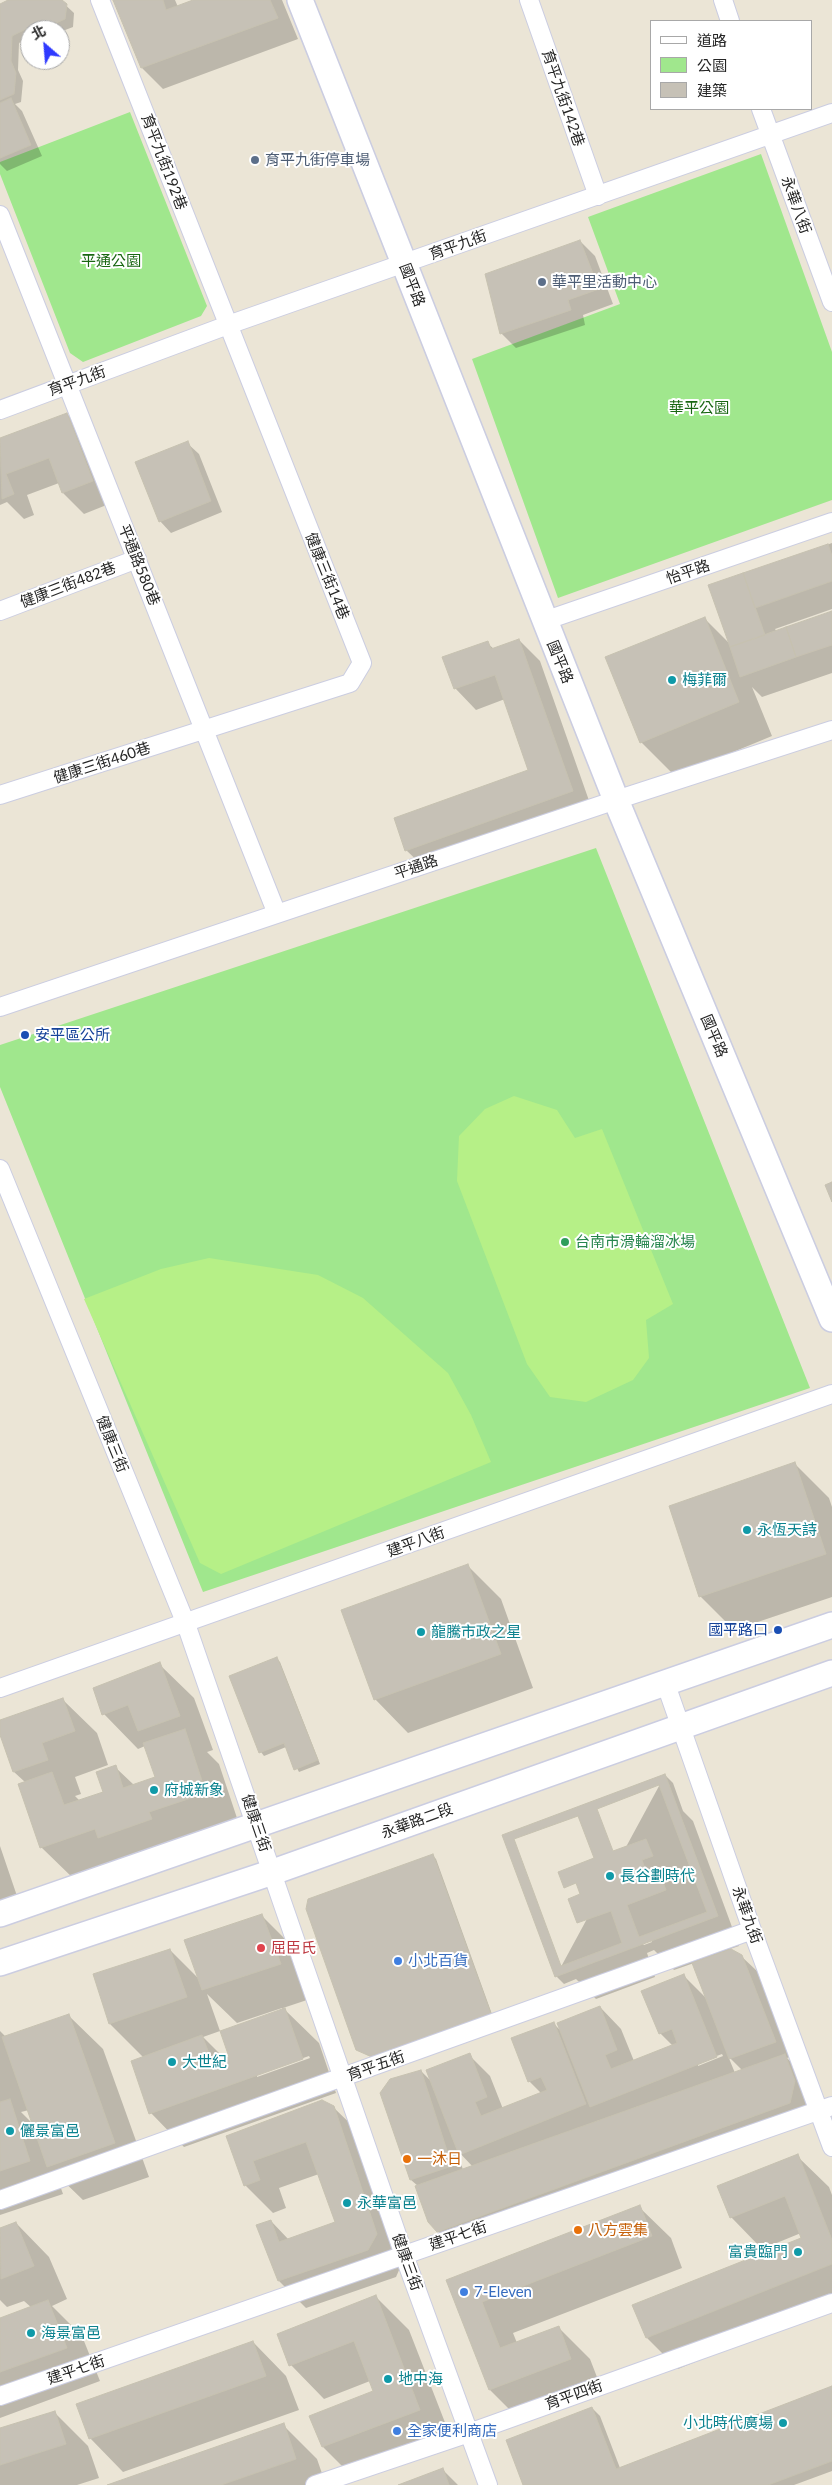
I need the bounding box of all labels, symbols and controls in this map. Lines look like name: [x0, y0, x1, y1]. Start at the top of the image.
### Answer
north arrow: [20, 20, 70, 70]
legend: [650, 20, 812, 110]
text: 北: [28, 21, 49, 43]
text: 道路: [697, 31, 727, 49]
street label: 育平九街142巷: [538, 47, 588, 149]
text: 公園: [697, 56, 727, 74]
text: 建築: [697, 81, 727, 99]
street label: 育平九街192巷: [137, 112, 191, 212]
place label: 育平九街停車場: [265, 151, 370, 169]
marker: 育平九街停車場: [249, 154, 261, 166]
street label: 永華八街: [777, 174, 815, 236]
street label: 育平九街: [427, 226, 489, 264]
park label: 平通公園: [81, 252, 141, 270]
street label: 國平路: [396, 261, 428, 309]
place label: 華平里活動中心: [552, 273, 657, 291]
marker: 華平里活動中心: [536, 276, 548, 288]
street label: 育平九街: [46, 362, 108, 400]
park label: 華平公園: [669, 399, 729, 417]
street label: 平通路580巷: [115, 522, 163, 608]
street label: 健康三街14巷: [301, 530, 353, 622]
street label: 怡平路: [664, 556, 712, 588]
street label: 健康三街482巷: [18, 558, 118, 612]
street label: 國平路: [543, 638, 577, 686]
place label: 梅菲爾: [682, 671, 727, 689]
marker: 梅菲爾: [666, 674, 678, 686]
street label: 健康三街460巷: [51, 739, 153, 787]
street label: 平通路: [392, 851, 440, 883]
street label: 國平路: [697, 1012, 731, 1060]
place label: 安平區公所: [35, 1026, 110, 1044]
marker: 安平區公所: [19, 1029, 31, 1041]
place label: 台南市滑輪溜冰場: [575, 1233, 695, 1251]
marker: 台南市滑輪溜冰場: [559, 1236, 571, 1248]
street label: 健康三街: [92, 1413, 132, 1475]
place label: 永恆天詩: [757, 1521, 817, 1539]
street label: 建平八街: [385, 1523, 447, 1561]
marker: 永恆天詩: [741, 1524, 753, 1536]
place label: 國平路口: [708, 1621, 768, 1639]
place label: 龍騰市政之星: [431, 1623, 521, 1641]
marker: 國平路口: [772, 1624, 784, 1636]
marker: 龍騰市政之星: [415, 1626, 427, 1638]
place label: 府城新象: [164, 1781, 224, 1799]
marker: 府城新象: [148, 1784, 160, 1796]
street label: 健康三街: [238, 1792, 274, 1854]
street label: 永華路二段: [379, 1800, 455, 1842]
place label: 長谷劃時代: [620, 1867, 695, 1885]
marker: 長谷劃時代: [604, 1870, 616, 1882]
street label: 永華九街: [728, 1884, 766, 1946]
place label: 屈臣氏: [271, 1939, 316, 1957]
marker: 屈臣氏: [255, 1942, 267, 1954]
place label: 小北百貨: [408, 1952, 468, 1970]
marker: 小北百貨: [392, 1955, 404, 1967]
street label: 育平五街: [345, 2047, 407, 2085]
place label: 大世紀: [182, 2053, 227, 2071]
marker: 大世紀: [166, 2056, 178, 2068]
place label: 儷景富邑: [20, 2122, 80, 2140]
marker: 儷景富邑: [4, 2125, 16, 2137]
place label: 一沐日: [417, 2150, 462, 2168]
marker: 一沐日: [401, 2153, 413, 2165]
place label: 永華富邑: [357, 2194, 417, 2212]
marker: 永華富邑: [341, 2197, 353, 2209]
street label: 建平七街: [427, 2218, 489, 2254]
place label: 八方雲集: [588, 2221, 648, 2239]
marker: 八方雲集: [572, 2224, 584, 2236]
street label: 健康三街: [388, 2231, 426, 2293]
place label: 富貴臨門: [728, 2243, 788, 2261]
marker: 富貴臨門: [792, 2246, 804, 2258]
place label: 7-Eleven: [474, 2283, 532, 2301]
marker: 7-Eleven: [458, 2286, 470, 2298]
place label: 海景富邑: [41, 2324, 101, 2342]
marker: 海景富邑: [25, 2327, 37, 2339]
street label: 建平七街: [45, 2352, 107, 2388]
place label: 地中海: [398, 2370, 443, 2388]
marker: 地中海: [382, 2373, 394, 2385]
street label: 育平四街: [543, 2376, 605, 2414]
place label: 小北時代廣場: [683, 2414, 773, 2432]
marker: 小北時代廣場: [777, 2417, 789, 2429]
place label: 全家便利商店: [407, 2422, 497, 2440]
marker: 全家便利商店: [391, 2425, 403, 2437]

